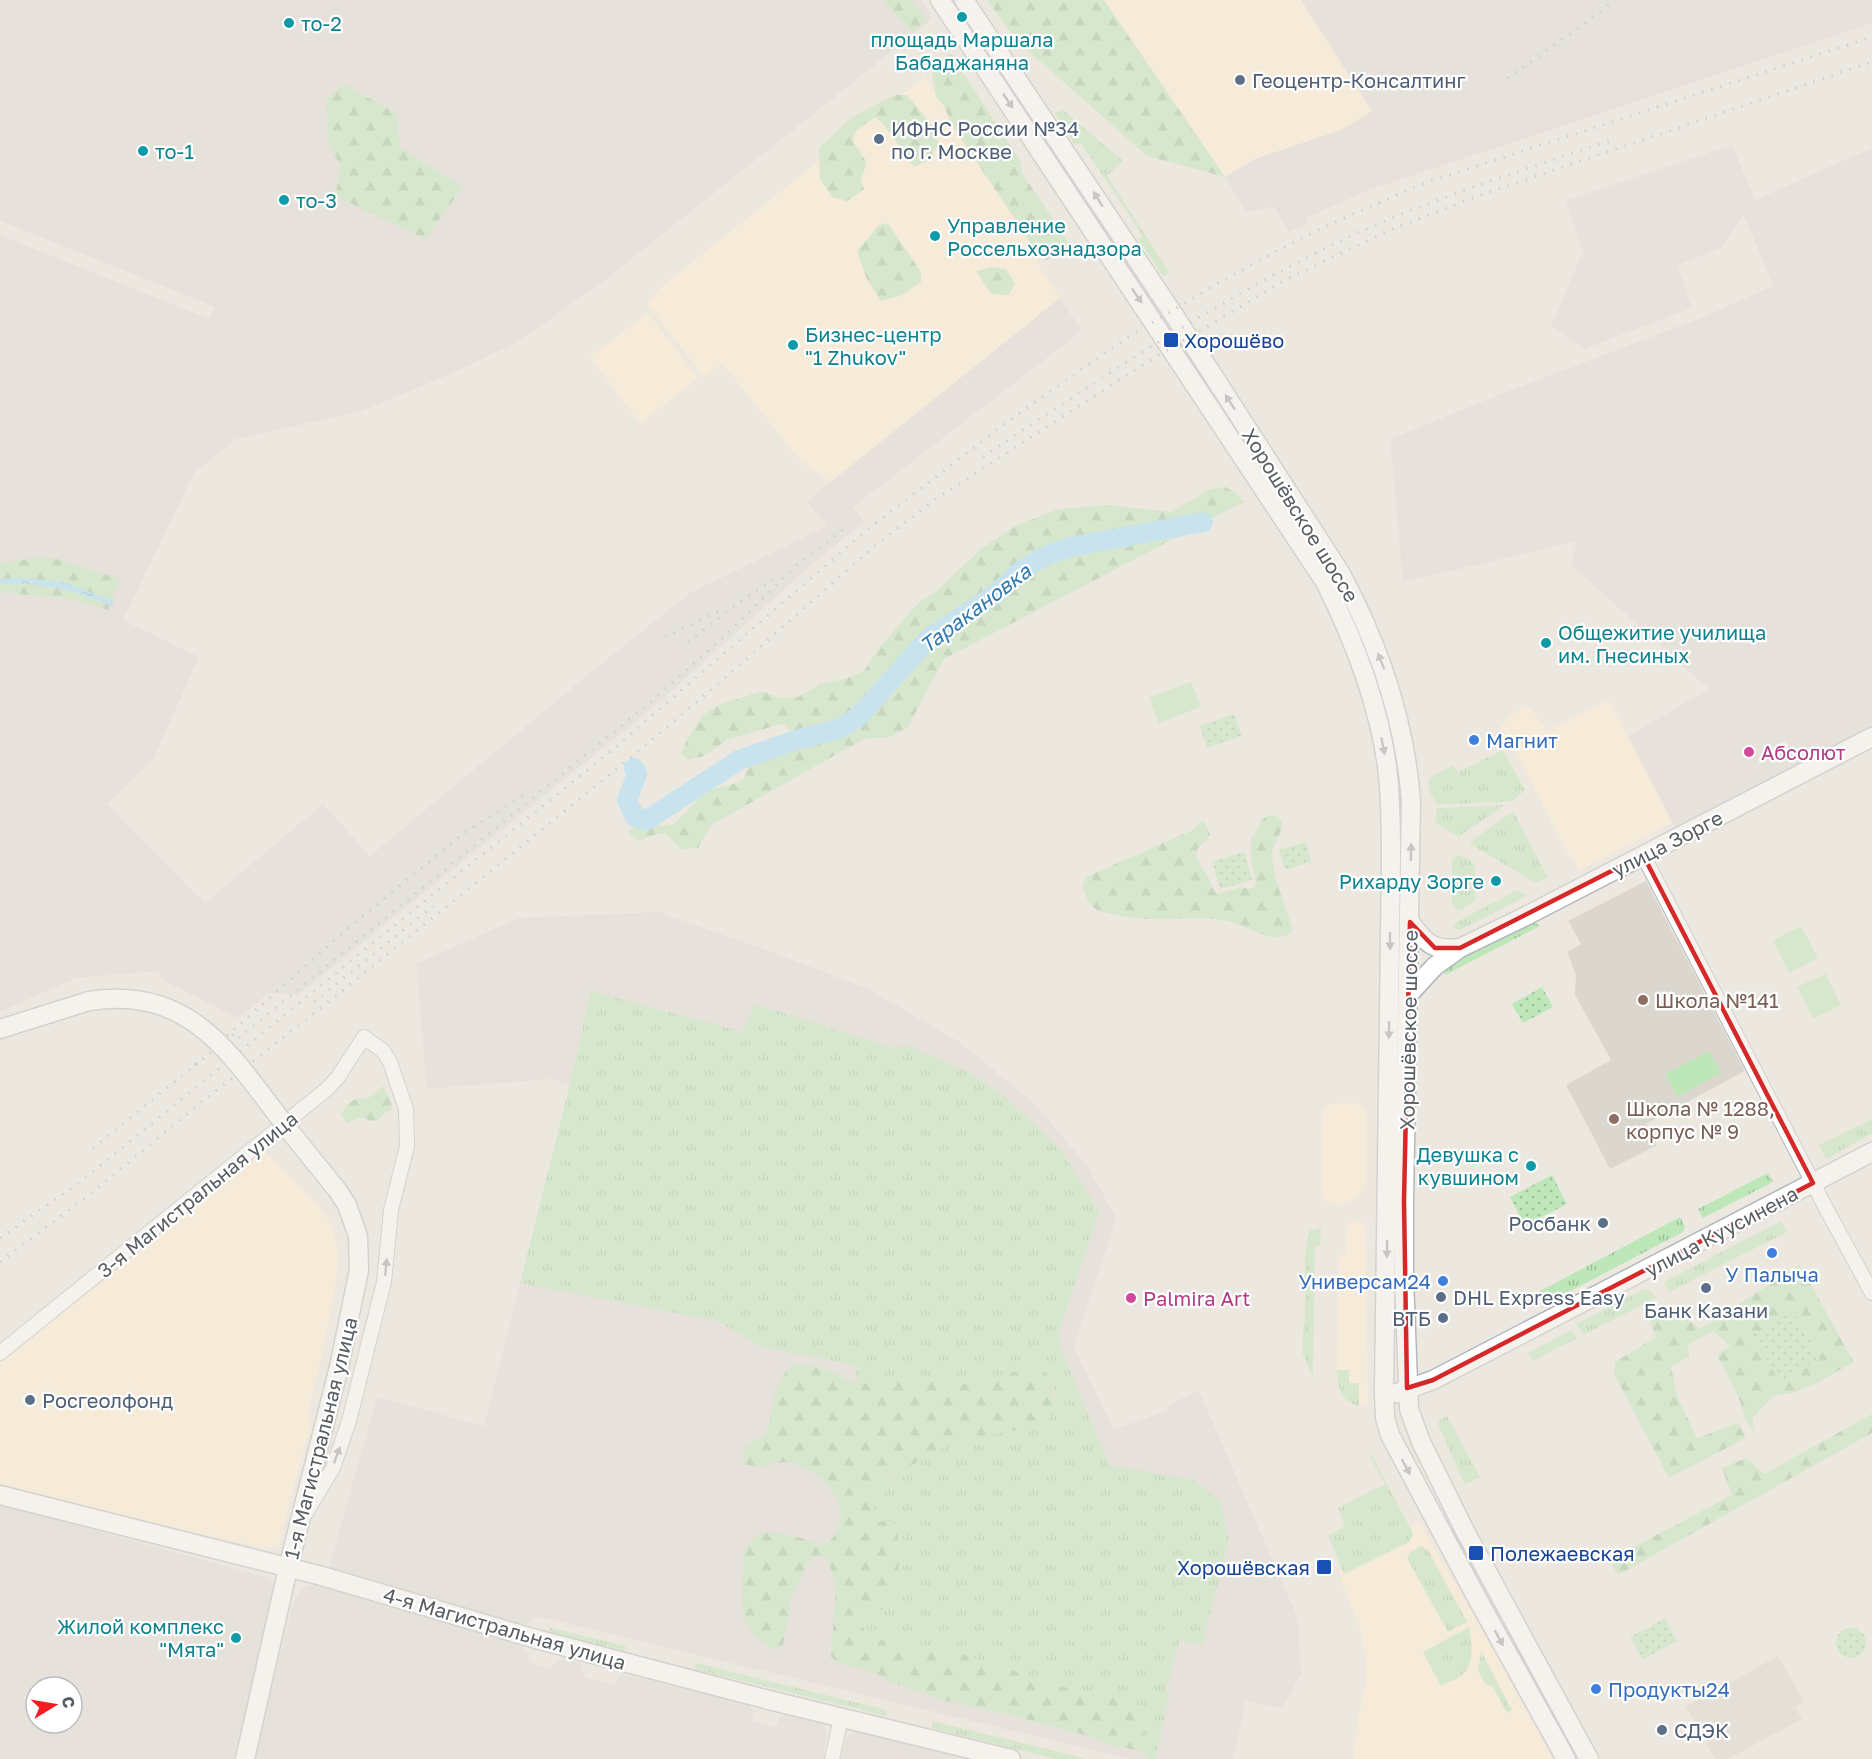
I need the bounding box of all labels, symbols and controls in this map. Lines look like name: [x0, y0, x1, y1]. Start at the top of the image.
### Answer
marker: площадь Маршала Бабаджаняна: [955, 10, 969, 24]
place label: то-2: [301, 11, 342, 35]
marker: то-2: [282, 16, 296, 30]
place label: площадь Маршала Бабаджаняна: [871, 27, 1053, 74]
place label: Геоцентр-Консалтинг: [1252, 68, 1466, 92]
marker: Геоцентр-Консалтинг: [1233, 73, 1247, 87]
one-way arrow: [1002, 93, 1013, 109]
place label: ИФНС России №34 по г. Москве: [891, 116, 1079, 163]
marker: ИФНС России №34 по г. Москве: [872, 132, 886, 146]
place label: то-1: [155, 139, 194, 163]
marker: то-1: [136, 144, 150, 158]
place label: то-3: [296, 188, 337, 212]
one-way arrow: [1092, 191, 1103, 207]
marker: то-3: [277, 193, 291, 207]
place label: Управление Россельхознадзора: [947, 213, 1142, 260]
marker: Управление Россельхознадзора: [928, 229, 942, 243]
one-way arrow: [1131, 288, 1142, 304]
place label: Бизнес-центр "1 Zhukov": [805, 322, 942, 369]
place label: Хорошёво: [1184, 328, 1284, 352]
marker: Хорошёво: [1162, 331, 1180, 349]
marker: Бизнес-центр "1 Zhukov": [786, 338, 800, 352]
one-way arrow: [1225, 394, 1236, 410]
street label: Хорошёвское шоссе: [1238, 424, 1364, 606]
water label: Таракановка: [914, 557, 1037, 658]
place label: Общежитие училища им. Гнесиных: [1558, 620, 1766, 667]
marker: Общежитие училища им. Гнесиных: [1539, 636, 1553, 650]
one-way arrow: [1375, 652, 1385, 670]
place label: Магнит: [1486, 728, 1558, 752]
marker: Магнит: [1467, 733, 1481, 747]
one-way arrow: [1379, 737, 1388, 756]
place label: Абсолют: [1761, 740, 1846, 764]
marker: Абсолют: [1742, 745, 1756, 759]
street label: улица Зорге: [1608, 805, 1726, 881]
one-way arrow: [1406, 842, 1416, 861]
place label: Рихарду Зорге: [1339, 869, 1484, 893]
marker: Рихарду Зорге: [1489, 874, 1503, 888]
street label: Хорошёвское шоссе: [1394, 930, 1422, 1130]
one-way arrow: [1385, 931, 1395, 950]
place label: Школа №141: [1655, 988, 1779, 1012]
marker: Школа №141: [1636, 993, 1650, 1007]
one-way arrow: [1384, 1021, 1394, 1040]
place label: Школа № 1288, корпус № 9: [1626, 1096, 1775, 1143]
street label: 3-я Магистральная улица: [92, 1106, 302, 1282]
marker: Школа № 1288, корпус № 9: [1607, 1112, 1621, 1126]
place label: Девушка с кувшином: [1416, 1142, 1519, 1189]
marker: Девушка с кувшином: [1524, 1159, 1538, 1173]
street label: улица Куусинена: [1640, 1181, 1802, 1281]
place label: Росбанк: [1508, 1211, 1591, 1235]
marker: Росбанк: [1596, 1216, 1610, 1230]
one-way arrow: [1382, 1239, 1392, 1258]
marker: У Палыча: [1765, 1246, 1779, 1260]
one-way arrow: [381, 1257, 391, 1276]
place label: У Палыча: [1725, 1262, 1819, 1286]
place label: Универсам24: [1298, 1269, 1431, 1293]
marker: Универсам24: [1436, 1274, 1450, 1288]
marker: Банк Казани: [1699, 1281, 1713, 1295]
place label: DHL Express Easy: [1453, 1285, 1625, 1309]
place label: Palmira Art: [1143, 1286, 1250, 1310]
marker: DHL Express Easy: [1434, 1290, 1448, 1304]
marker: Palmira Art: [1124, 1291, 1138, 1305]
place label: Банк Казани: [1644, 1298, 1768, 1322]
place label: ВТБ: [1392, 1306, 1431, 1330]
marker: ВТБ: [1436, 1311, 1450, 1325]
street label: 1-я Магистральная улица: [278, 1314, 362, 1562]
place label: Росгеолфонд: [42, 1388, 173, 1412]
marker: Росгеолфонд: [23, 1393, 37, 1407]
one-way arrow: [333, 1446, 342, 1464]
one-way arrow: [1401, 1458, 1411, 1475]
place label: Полежаевская: [1490, 1541, 1635, 1565]
marker: Полежаевская: [1467, 1544, 1485, 1562]
place label: Хорошёвская: [1177, 1555, 1310, 1579]
marker: Хорошёвская: [1315, 1558, 1333, 1576]
street label: 4-я Магистральная улица: [381, 1582, 629, 1674]
place label: Жилой комплекс "Мята": [57, 1614, 224, 1661]
one-way arrow: [1494, 1630, 1504, 1647]
marker: Жилой комплекс "Мята": [229, 1631, 243, 1645]
north arrow: [24, 1675, 84, 1735]
place label: Продукты24: [1608, 1677, 1730, 1701]
marker: Продукты24: [1589, 1682, 1603, 1696]
text: С: [58, 1695, 80, 1710]
place label: СДЭК: [1674, 1718, 1729, 1742]
marker: СДЭК: [1655, 1723, 1669, 1737]

